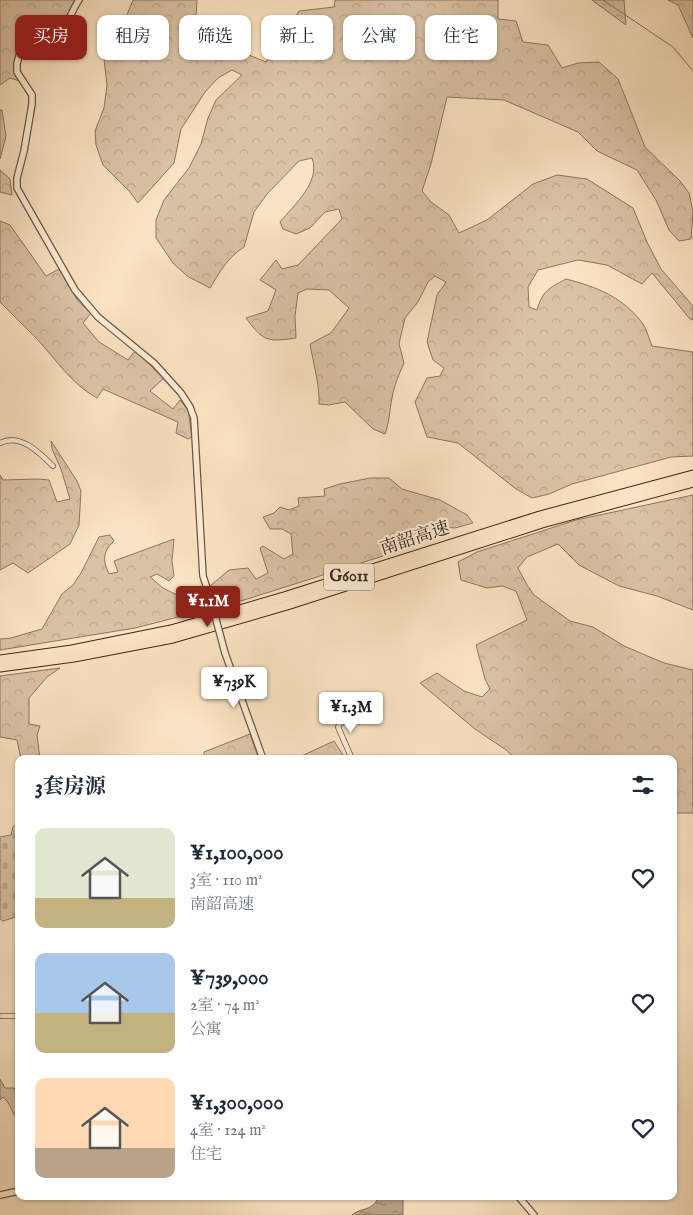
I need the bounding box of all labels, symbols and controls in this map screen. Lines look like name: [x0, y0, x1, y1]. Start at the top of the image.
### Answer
chip: 买房: [15, 15, 87, 60]
chip: 租房: [97, 15, 169, 60]
chip: 筛选: [179, 15, 251, 60]
chip: 新上: [261, 15, 333, 60]
chip: 公寓: [343, 15, 415, 60]
chip: 住宅: [425, 15, 497, 60]
street label: 南韶高速: [377, 517, 453, 561]
road number: G6011: [324, 564, 374, 590]
pin: ¥1.1M: [173, 586, 243, 628]
text: ¥1.1M: [187, 592, 229, 612]
pin: ¥739K: [199, 666, 269, 709]
text: ¥739K: [212, 673, 256, 693]
pin: ¥1.3M: [316, 692, 386, 734]
text: ¥1.3M: [330, 698, 372, 718]
icon: filters: [629, 771, 657, 799]
text: 3套房源: [35, 774, 106, 801]
text: ¥1,100,000: [190, 840, 284, 867]
icon: home: [75, 848, 135, 908]
icon: heart: [629, 864, 657, 892]
text: 3室 · 110 m²: [190, 871, 263, 891]
text: 南韶高速: [190, 895, 254, 915]
text: ¥739,000: [190, 965, 269, 992]
icon: home: [75, 973, 135, 1033]
icon: heart: [629, 989, 657, 1017]
text: 2室 · 74 m²: [190, 996, 260, 1016]
text: 公寓: [190, 1020, 222, 1040]
text: ¥1,300,000: [190, 1090, 284, 1117]
icon: home: [75, 1098, 135, 1158]
icon: heart: [629, 1114, 657, 1142]
text: 4室 · 124 m²: [190, 1121, 266, 1141]
text: 住宅: [190, 1145, 222, 1165]

